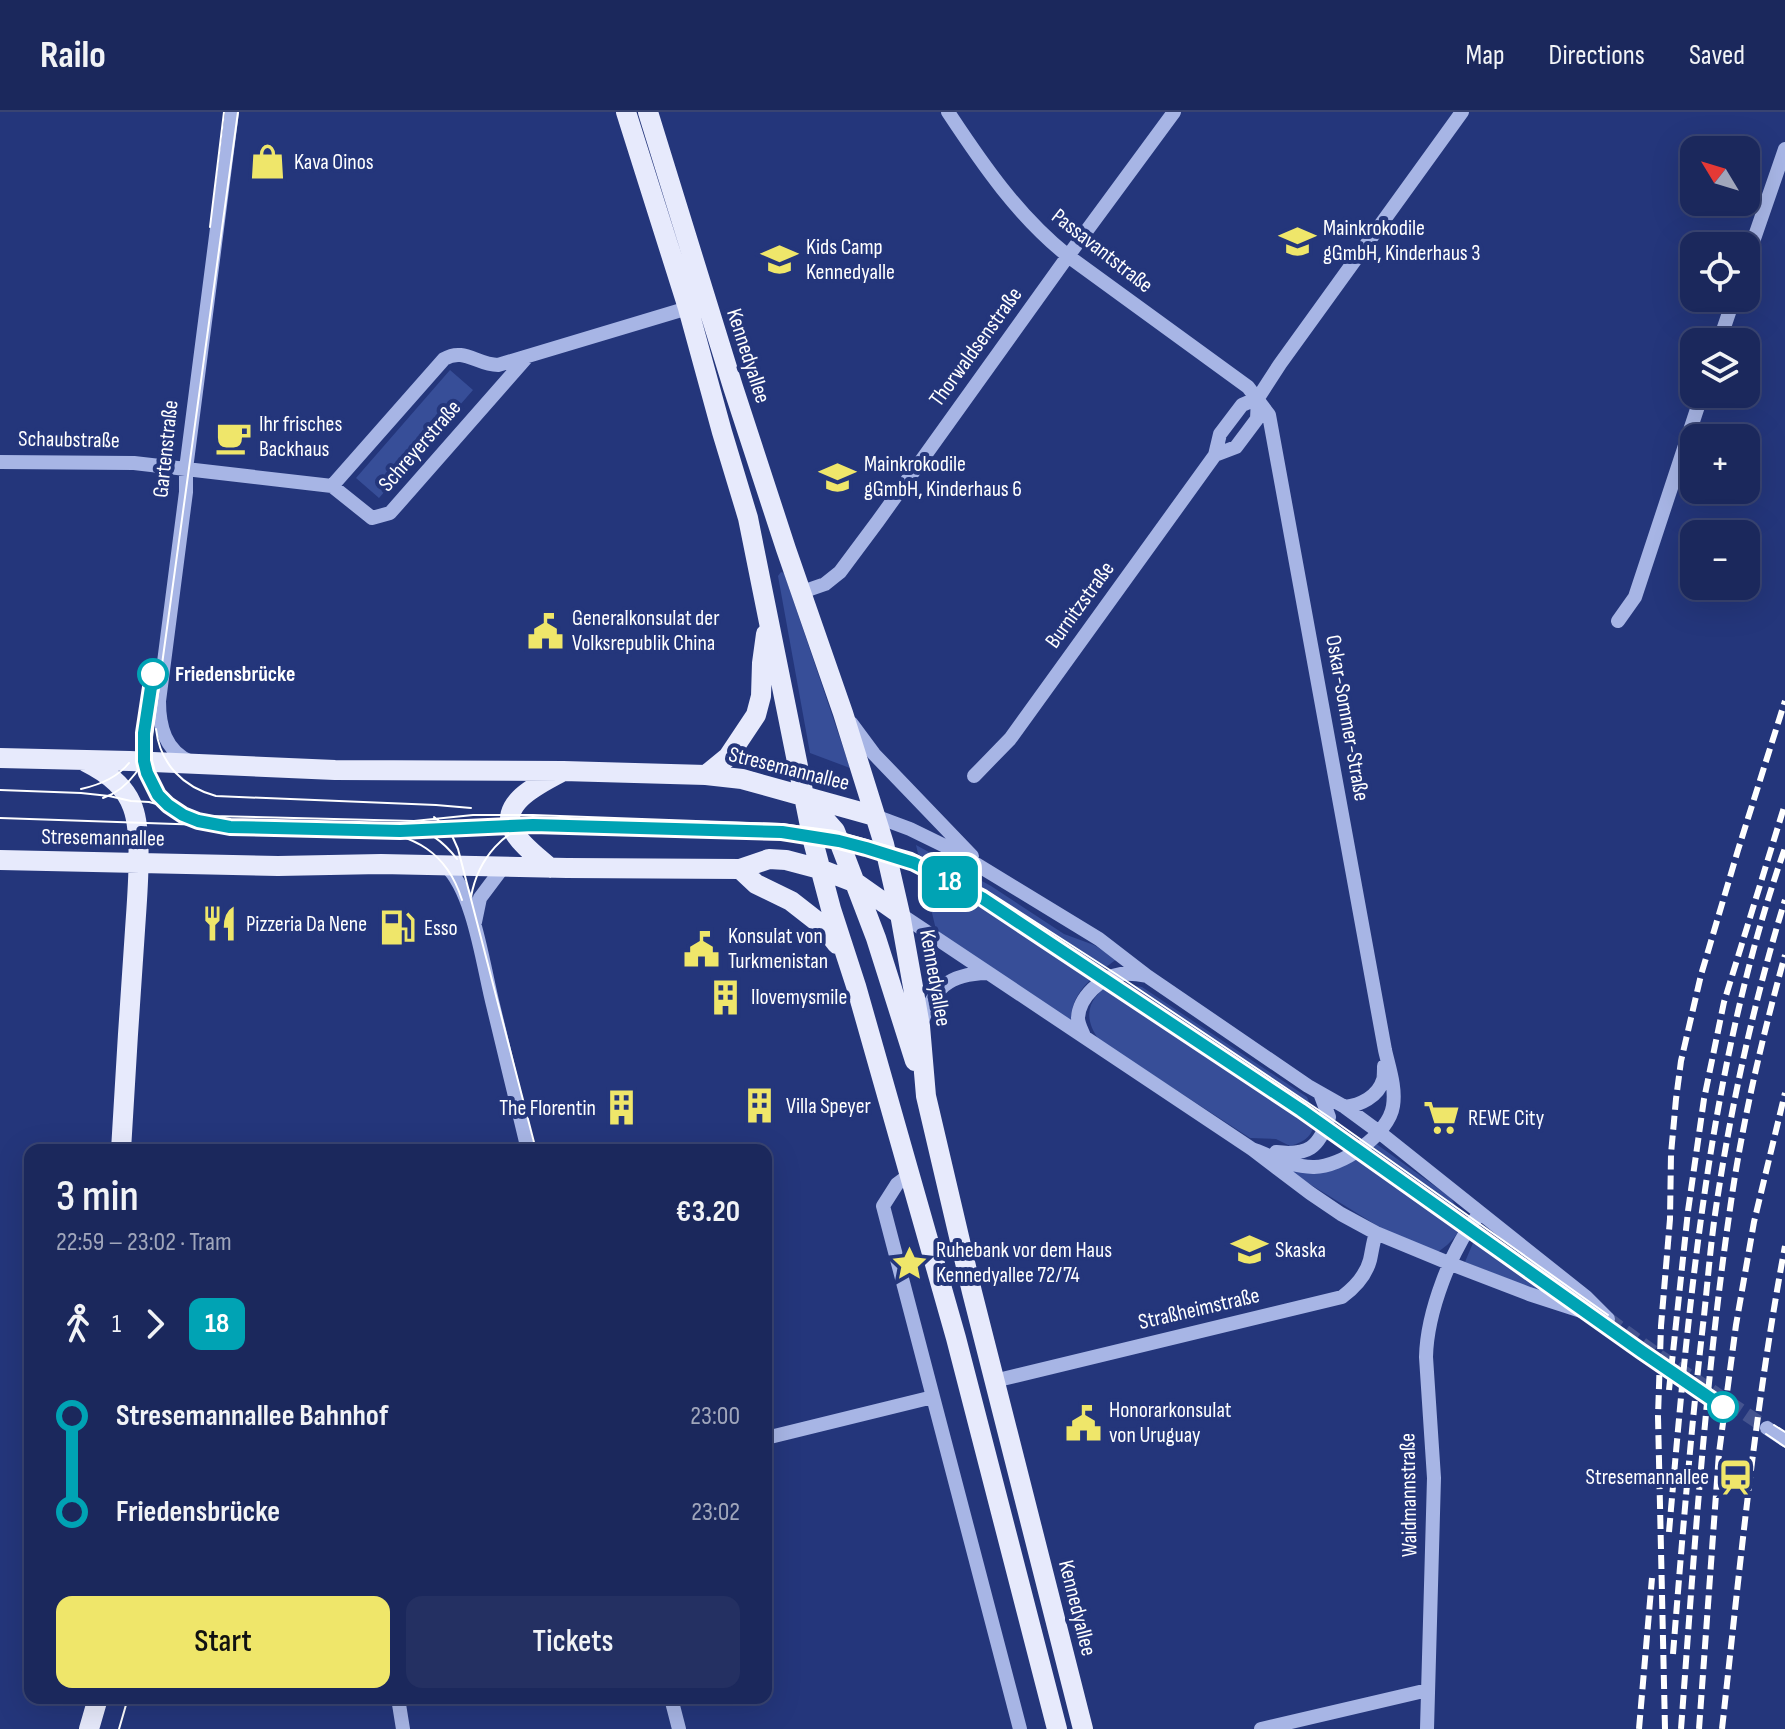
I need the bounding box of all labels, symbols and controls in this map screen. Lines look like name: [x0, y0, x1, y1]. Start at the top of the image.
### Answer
text: Railo: [40, 33, 106, 78]
text: Map: [1466, 39, 1505, 72]
text: Directions: [1549, 39, 1645, 72]
text: Saved: [1689, 39, 1745, 72]
north arrow: [1680, 136, 1760, 216]
map controls: [1680, 136, 1760, 600]
shop icon: Kava Oinos: [249, 143, 287, 181]
place label: Kava Oinos: [294, 149, 374, 176]
street label: Passavantstraße: [1046, 203, 1158, 299]
place label: Mainkrokodile gGmbH, Kinderhaus 3: [1323, 215, 1480, 267]
school or university icon: Mainkrokodile gGmbH, Kinderhaus 3: [1278, 222, 1316, 260]
button: locate: [1680, 232, 1760, 312]
place label: Kids Camp Kennedyalle: [806, 234, 895, 286]
school or university icon: Kids Camp Kennedyalle: [761, 241, 799, 279]
street label: Thorwaldsenstraße: [924, 282, 1028, 412]
street label: Kennedyallee: [720, 305, 776, 407]
button: layers: [1680, 328, 1760, 408]
street label: Schreyerstraße: [373, 395, 467, 497]
street label: Gartenstraße: [147, 399, 185, 499]
place label: Ihr frisches Backhaus: [259, 411, 342, 463]
cafe icon: Ihr frisches Backhaus: [214, 418, 252, 456]
button: +: [1680, 424, 1760, 504]
street label: Schaubstraße: [18, 426, 120, 454]
place label: Mainkrokodile gGmbH, Kinderhaus 6: [864, 451, 1022, 503]
school or university icon: Mainkrokodile gGmbH, Kinderhaus 6: [819, 458, 857, 496]
button: −: [1680, 520, 1760, 600]
street label: Burnitzstraße: [1039, 556, 1121, 654]
place label: Generalkonsulat der Volksrepublik China: [572, 605, 719, 657]
public building icon: Generalkonsulat der Volksrepublik China: [527, 612, 565, 650]
street label: Oskar-Sommer-Straße: [1319, 633, 1375, 803]
marker: Friedensbrücke: [138, 659, 168, 689]
place label: Friedensbrücke: [175, 661, 295, 688]
street label: Stresemannallee: [726, 741, 852, 797]
street label: Stresemannallee: [41, 823, 165, 853]
line badge: 18: [914, 856, 986, 908]
text: 18: [938, 865, 962, 898]
restaurant icon: Pizzeria Da Nene: [201, 905, 239, 943]
fuel station icon: Esso: [379, 909, 417, 947]
place label: Pizzeria Da Nene: [246, 911, 367, 938]
place label: Esso: [424, 915, 458, 942]
place label: Konsulat von Turkmenistan: [728, 923, 828, 975]
street label: Kennedyallee: [913, 928, 957, 1028]
public building icon: Konsulat von Turkmenistan: [683, 930, 721, 968]
building icon: Ilovemysmile: [706, 978, 744, 1016]
place label: Ilovemysmile: [751, 984, 847, 1011]
building icon: Villa Speyer: [741, 1087, 779, 1125]
building icon: The Florentin: [603, 1089, 641, 1127]
place label: Villa Speyer: [786, 1093, 871, 1120]
place label: The Florentin: [499, 1095, 596, 1122]
supermarket icon: REWE City: [1423, 1099, 1461, 1137]
place label: REWE City: [1468, 1105, 1545, 1132]
text: 3 min: [56, 1170, 139, 1223]
text: €3.20: [676, 1194, 740, 1230]
text: 22:59 – 23:02 · Tram: [56, 1227, 232, 1258]
school or university icon: Skaska: [1230, 1231, 1268, 1269]
place label: Ruhebank vor dem Haus Kennedyallee 72/74: [936, 1237, 1112, 1289]
place label: Skaska: [1275, 1237, 1326, 1264]
place icon: Ruhebank vor dem Haus Kennedyallee 72/74: [891, 1244, 929, 1282]
street label: Straßheimstraße: [1136, 1282, 1262, 1336]
icon: walk: [56, 1302, 100, 1346]
icon: forward: [133, 1302, 177, 1346]
text: 18: [205, 1307, 229, 1340]
text: 1: [112, 1309, 121, 1340]
unlabelled marker: [1708, 1392, 1738, 1422]
place label: Honorarkonsulat von Uruguay: [1109, 1397, 1232, 1449]
text: Stresemannallee Bahnhof: [116, 1398, 388, 1434]
text: 23:00: [690, 1401, 740, 1432]
public building icon: Honorarkonsulat von Uruguay: [1064, 1404, 1102, 1442]
street label: Waidmannstraße: [1394, 1433, 1424, 1557]
station icon: Stresemannallee: [1716, 1458, 1754, 1496]
place label: Stresemannallee: [1586, 1464, 1709, 1491]
text: Friedensbrücke: [116, 1494, 280, 1530]
text: 23:02: [691, 1497, 740, 1528]
street label: Kennedyallee: [1052, 1557, 1102, 1659]
button: Start: [56, 1596, 390, 1688]
button: Tickets: [406, 1596, 740, 1688]

